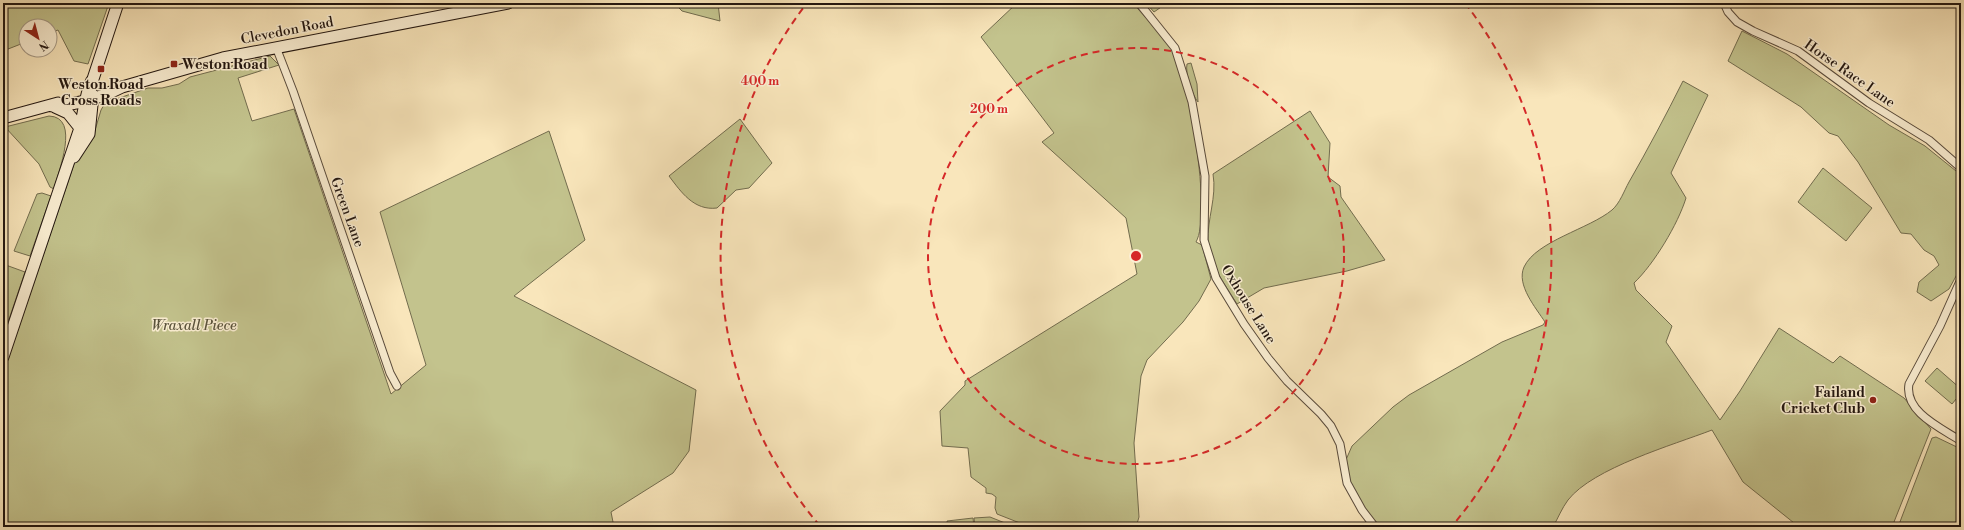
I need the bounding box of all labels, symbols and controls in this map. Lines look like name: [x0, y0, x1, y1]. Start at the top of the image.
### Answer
street label: Clevedon Road: [239, 13, 335, 49]
north arrow: [18, 18, 58, 58]
street label: Horse Race Lane: [1800, 36, 1898, 112]
text: N: [35, 37, 51, 54]
place label: Weston Road: [181, 56, 268, 74]
marker: Weston Road: [169, 59, 179, 69]
marker: Weston Road Cross Roads: [96, 64, 106, 74]
text: 400 m: [741, 74, 779, 89]
place label: Weston Road Cross Roads: [57, 76, 144, 110]
text: 200 m: [970, 102, 1008, 117]
street label: Green Lane: [326, 175, 368, 250]
centre of rings: [1129, 249, 1143, 263]
street label: Oxhouse Lane: [1217, 262, 1280, 347]
park label: Wraxall Piece: [151, 317, 237, 335]
place label: Failand Cricket Club: [1781, 384, 1865, 418]
marker: Failand Cricket Club: [1868, 395, 1878, 405]

